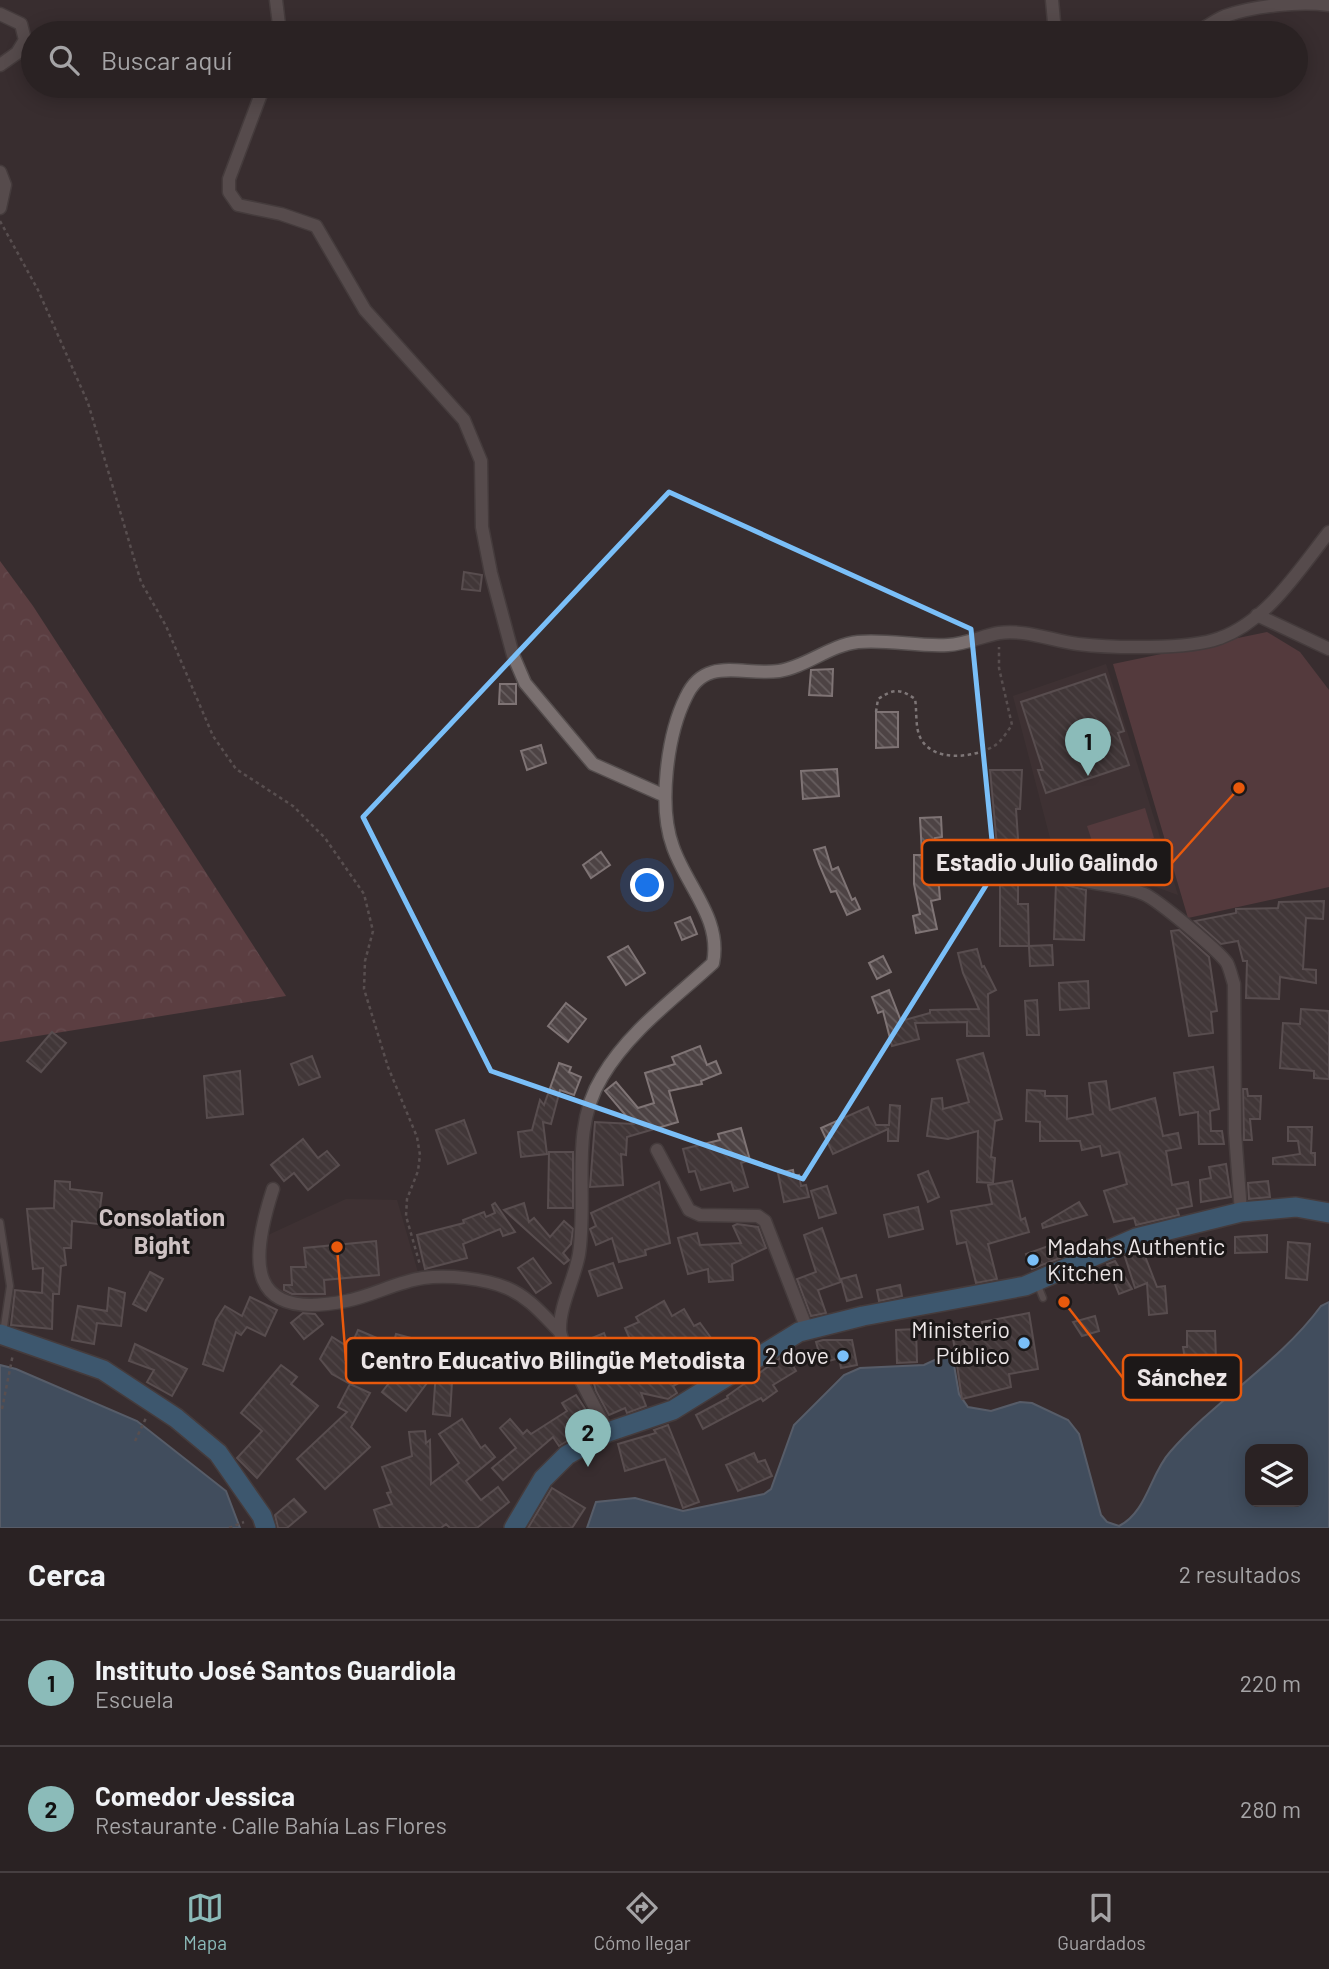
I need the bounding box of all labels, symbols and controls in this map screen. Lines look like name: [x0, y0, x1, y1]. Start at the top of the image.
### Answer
search box: [21, 21, 1308, 98]
icon: search: [45, 41, 83, 79]
text: Buscar aquí: [101, 44, 232, 75]
pin: 1: [1065, 718, 1111, 776]
callout: Estadio Julio Galindo: [922, 840, 1172, 885]
text: Estadio Julio Galindo: [936, 847, 1158, 876]
your location: [630, 868, 664, 902]
district label: Consolation Bight: [99, 1202, 225, 1259]
place label: Madahs Authentic Kitchen: [1047, 1232, 1225, 1286]
marker: Madahs Authentic Kitchen: [1025, 1252, 1041, 1268]
place label: Ministerio Público: [911, 1315, 1010, 1369]
marker: Ministerio Público: [1016, 1335, 1032, 1351]
callout: Centro Educativo Bilingüe Metodista: [346, 1338, 759, 1383]
place label: 2 dove: [765, 1341, 829, 1369]
text: Centro Educativo Bilingüe Metodista: [361, 1345, 745, 1374]
marker: 2 dove: [835, 1348, 851, 1364]
callout: Sánchez: [1123, 1355, 1241, 1400]
text: Sánchez: [1137, 1362, 1227, 1391]
pin: 2: [565, 1409, 611, 1467]
map controls: [1245, 1444, 1308, 1507]
button: layers: [1245, 1444, 1308, 1507]
text: Cerca: [28, 1556, 106, 1592]
text: 2 resultados: [1179, 1560, 1301, 1588]
text: Instituto José Santos Guardiola: [95, 1654, 456, 1685]
text: 1: [47, 1669, 55, 1697]
text: 220 m: [1240, 1669, 1301, 1697]
text: Escuela: [95, 1685, 174, 1713]
text: Comedor Jessica: [95, 1780, 295, 1811]
text: 2: [45, 1795, 57, 1823]
text: 280 m: [1240, 1795, 1301, 1823]
text: Restaurante · Calle Bahía Las Flores: [95, 1811, 447, 1839]
tab: Mapa: [183, 1889, 227, 1954]
tab: Cómo llegar: [594, 1889, 691, 1954]
tab: Guardados: [1057, 1889, 1146, 1954]

